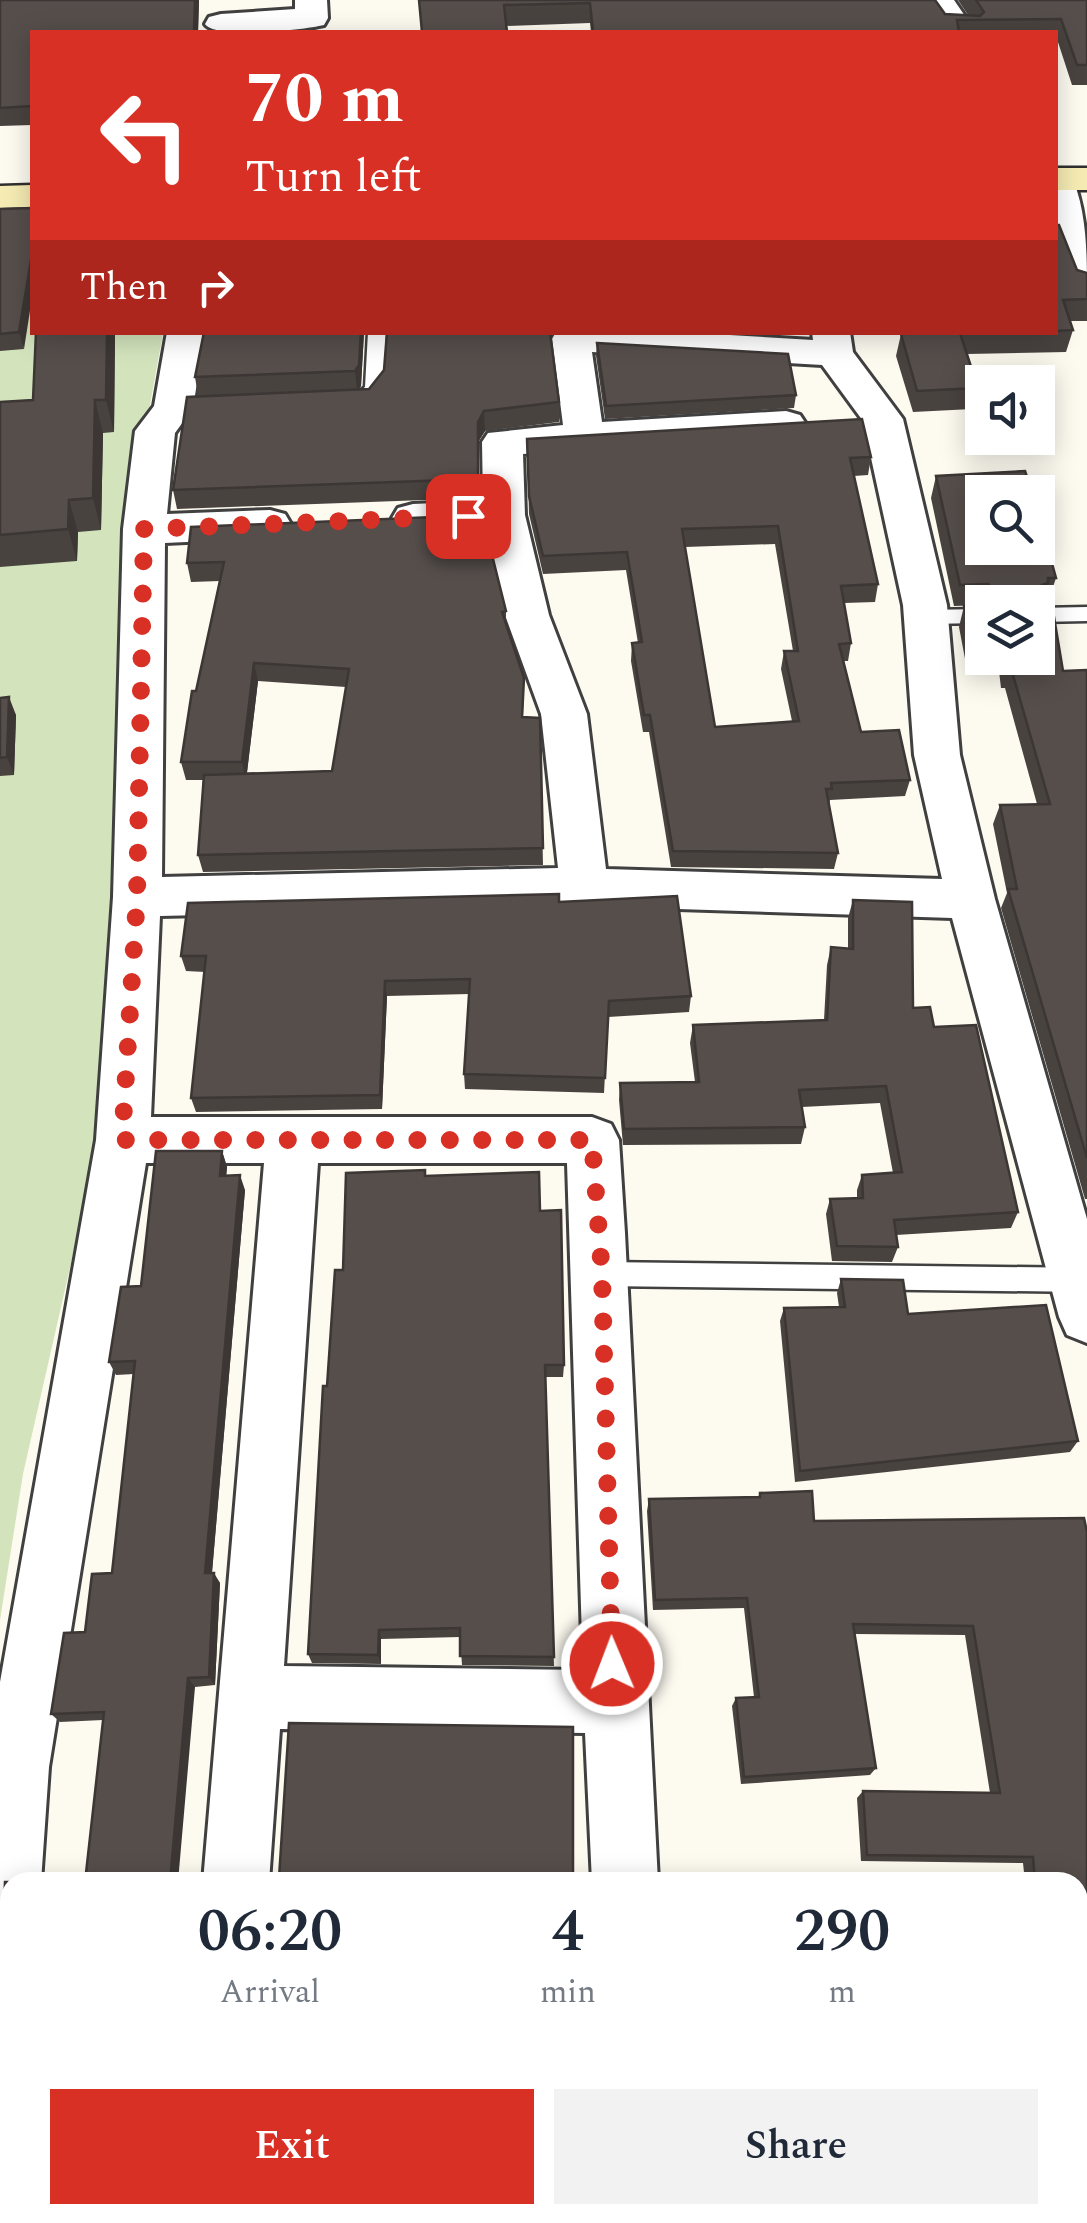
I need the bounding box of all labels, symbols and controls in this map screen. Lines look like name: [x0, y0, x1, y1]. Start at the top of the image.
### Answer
text: 70 m: [245, 47, 404, 153]
icon: left: [80, 70, 210, 200]
text: Turn left: [245, 143, 422, 212]
text: Then: [80, 259, 168, 317]
icon: right: [188, 260, 243, 315]
map controls: [965, 365, 1055, 675]
button: sound: [965, 365, 1055, 455]
pin: [426, 474, 511, 559]
button: search: [965, 475, 1055, 565]
icon: arrive: [441, 489, 496, 544]
button: layers: [965, 585, 1055, 675]
position arrow: [560, 1612, 664, 1716]
text: 06:20: [198, 1886, 342, 1978]
text: 4: [552, 1886, 584, 1978]
text: 290: [794, 1886, 890, 1978]
text: Arrival: [220, 1968, 320, 2017]
text: min: [540, 1968, 596, 2017]
text: m: [828, 1968, 856, 2017]
button: Exit: [50, 2089, 534, 2204]
button: Share: [554, 2089, 1038, 2204]

